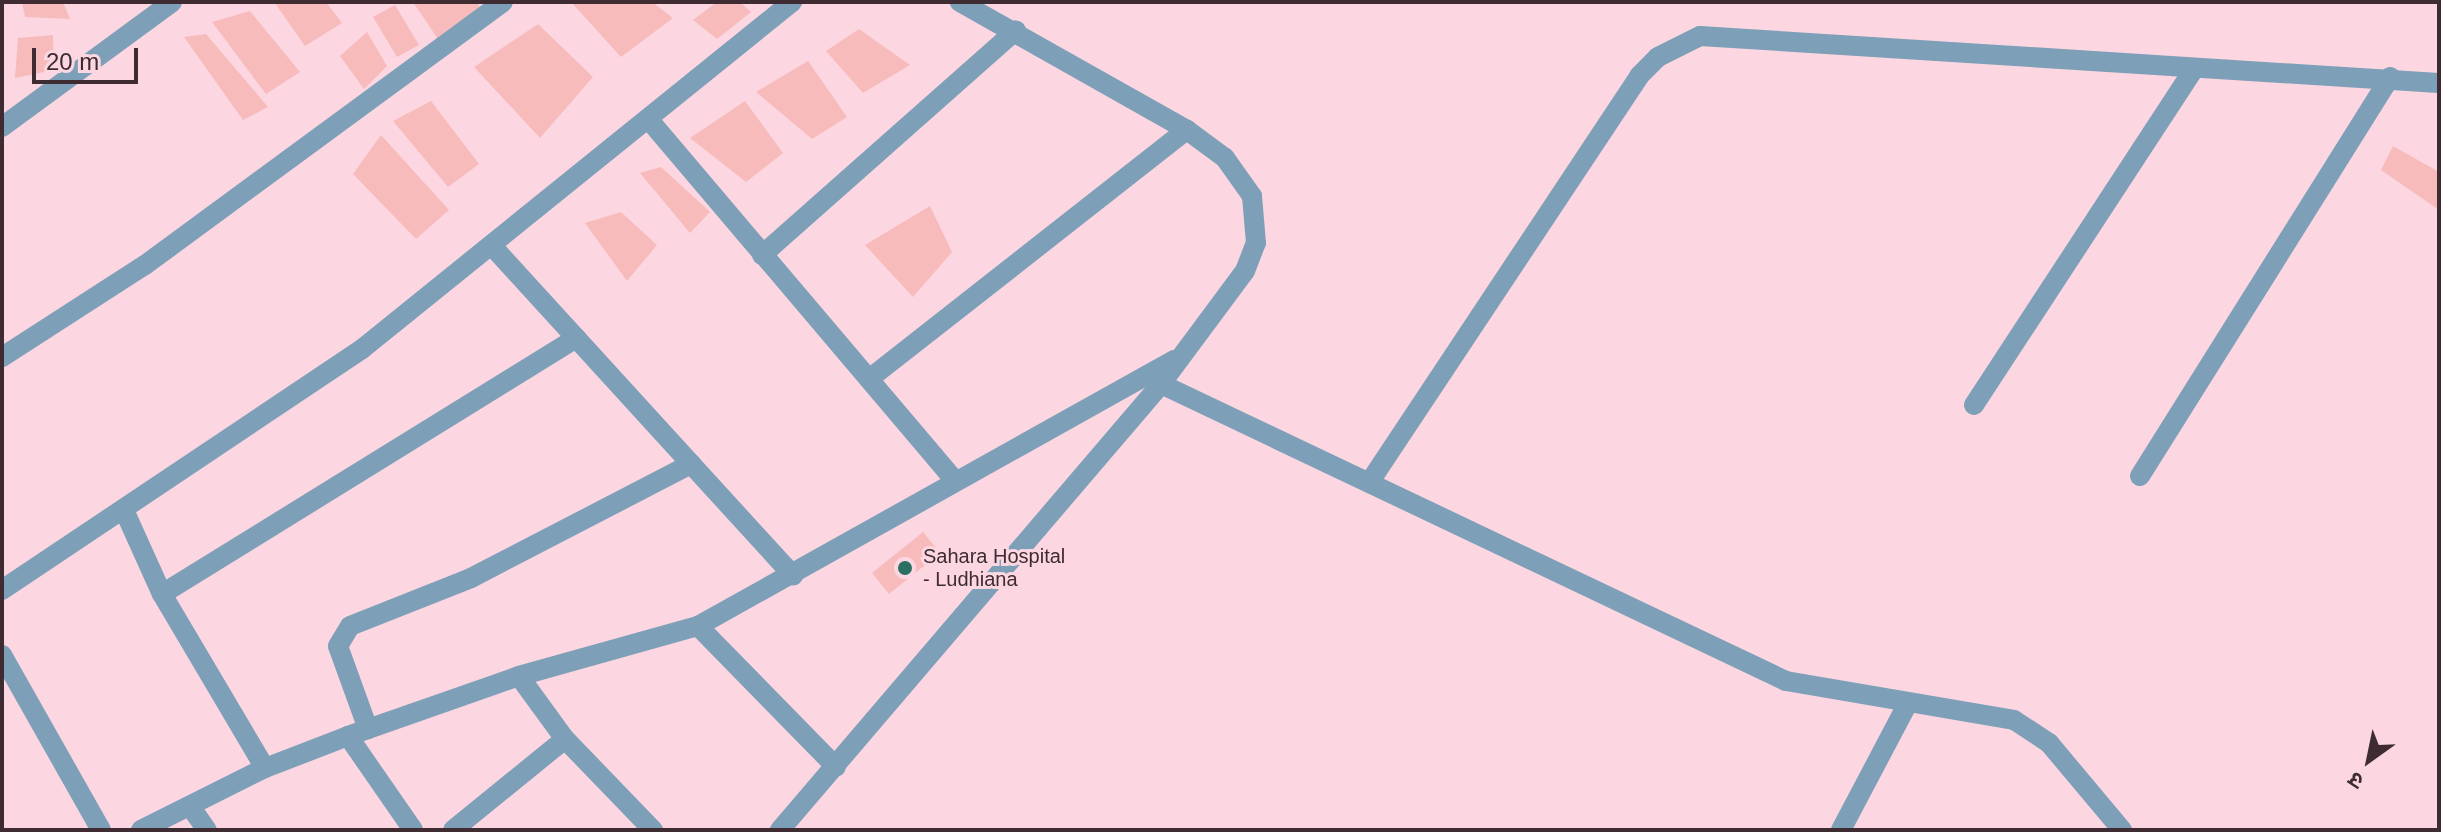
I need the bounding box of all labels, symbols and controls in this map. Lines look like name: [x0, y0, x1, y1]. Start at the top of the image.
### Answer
scale bar: [36, 32, 142, 82]
text: 20 m: [46, 48, 99, 75]
place label: Sahara Hospital - Ludhiana: [923, 544, 1065, 591]
marker: Sahara Hospital - Ludhiana: [894, 557, 916, 579]
north arrow: [2329, 720, 2409, 800]
text: उ: [2343, 767, 2368, 795]

